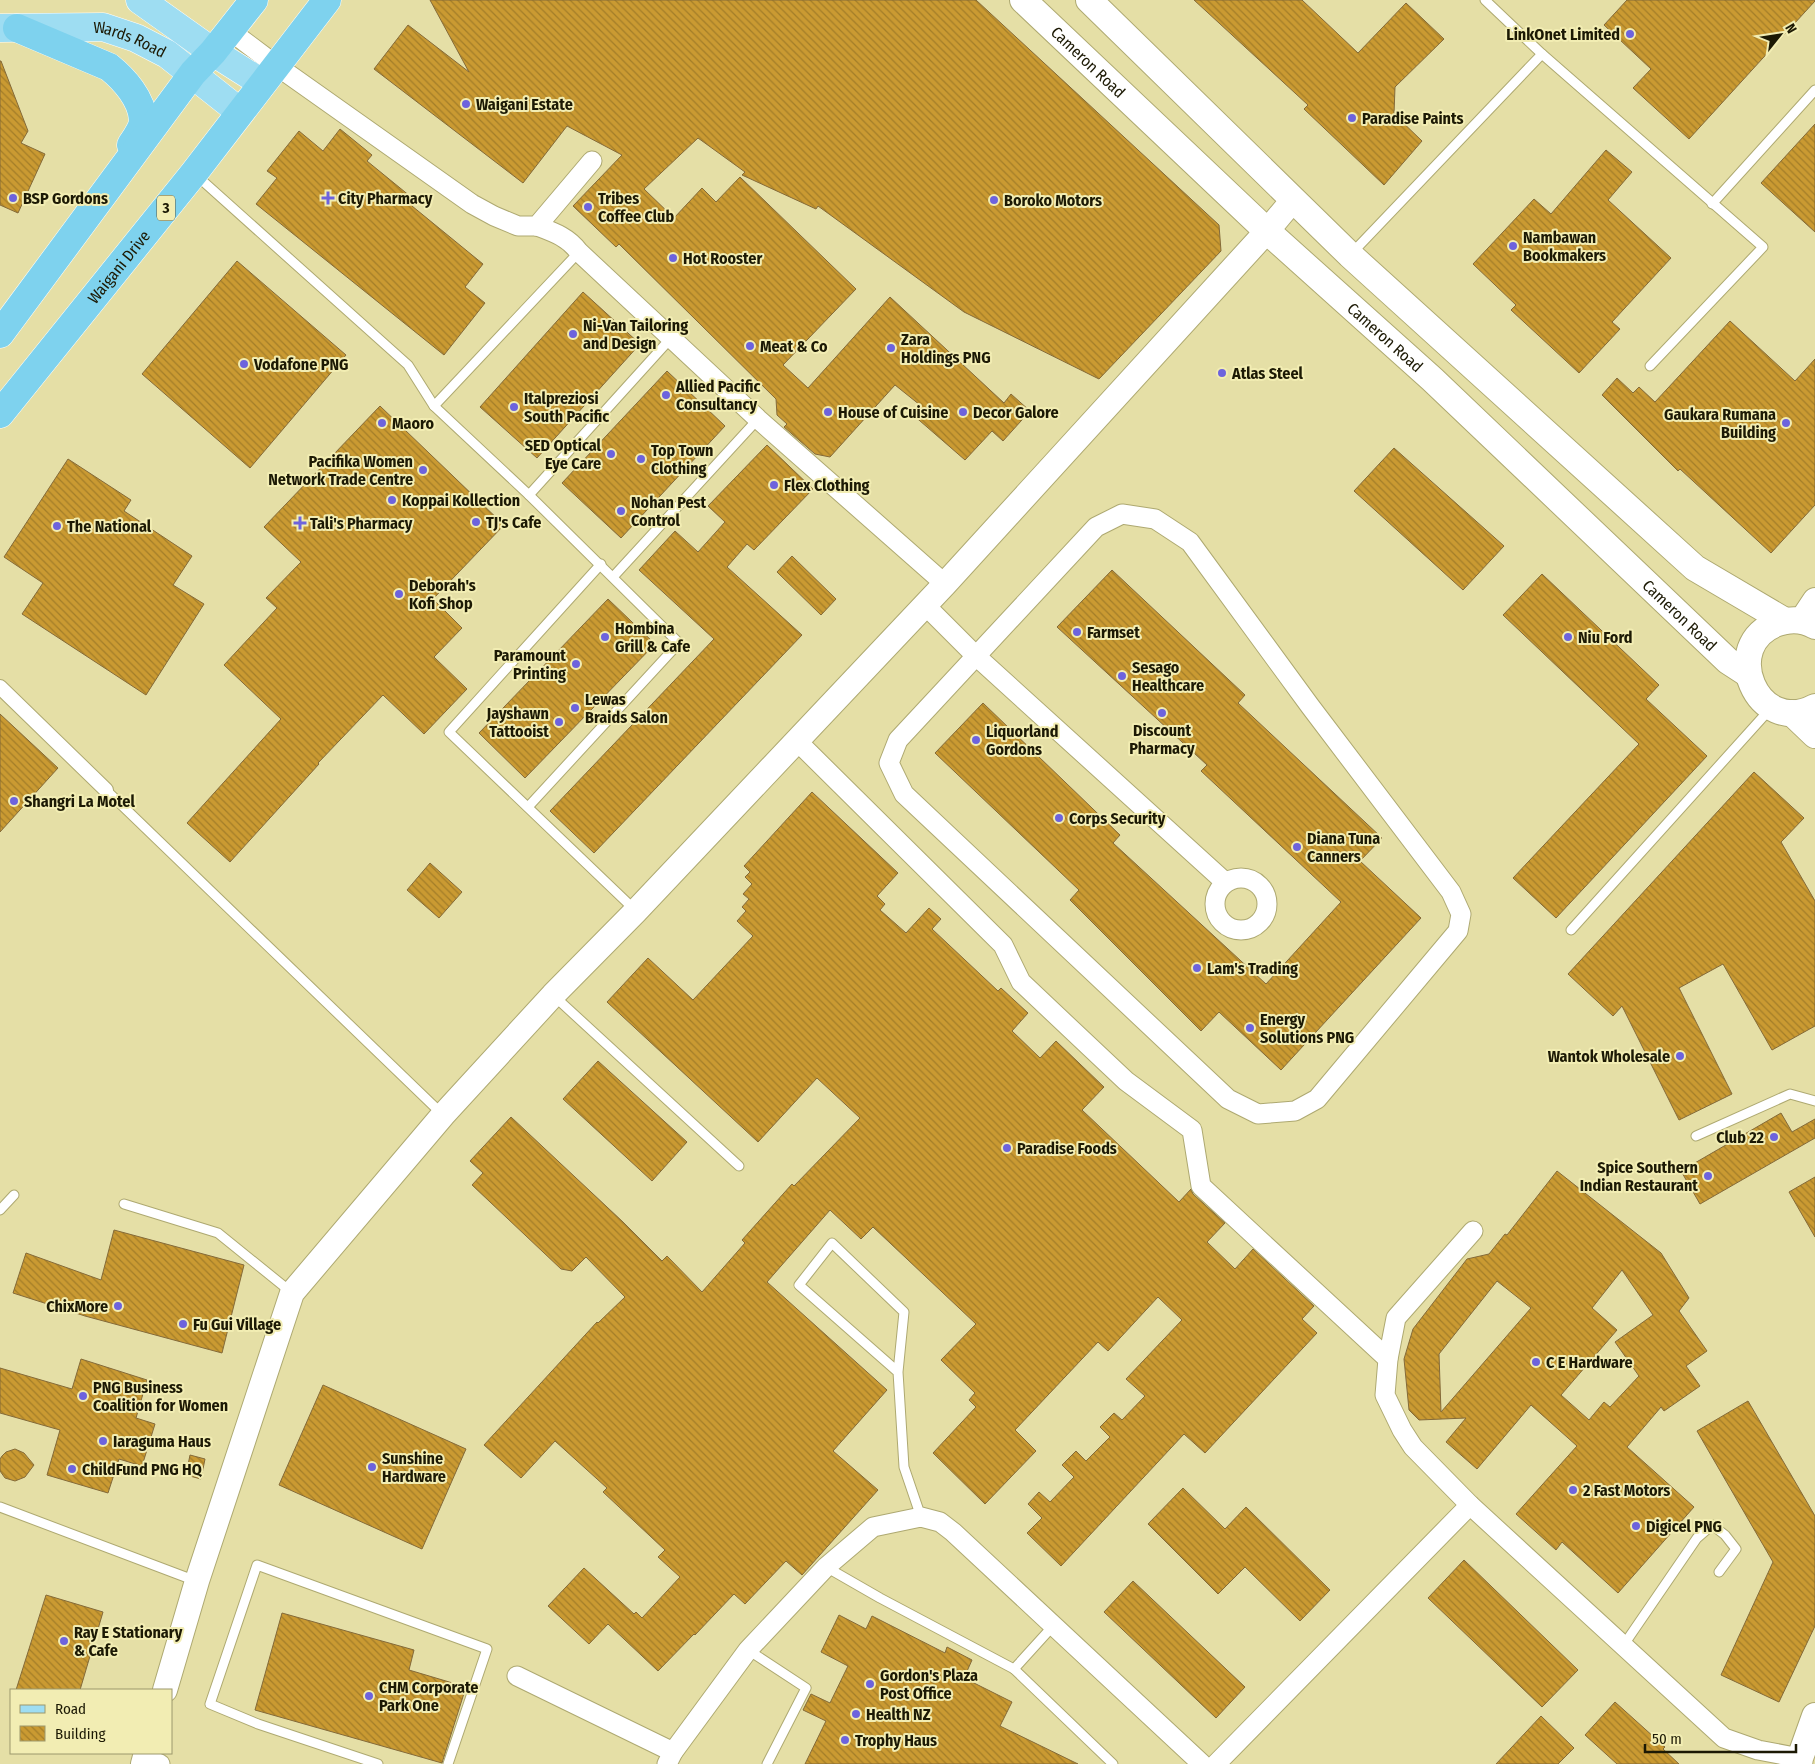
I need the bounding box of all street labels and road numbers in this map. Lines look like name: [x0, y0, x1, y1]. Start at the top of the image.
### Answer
street label: Wards Road: [93, 18, 169, 62]
street label: Cameron Road: [1047, 23, 1129, 102]
road number: 3: [157, 196, 175, 220]
street label: Waigani Drive: [84, 227, 154, 308]
street label: Cameron Road: [1343, 299, 1427, 376]
street label: Cameron Road: [1639, 576, 1720, 655]

